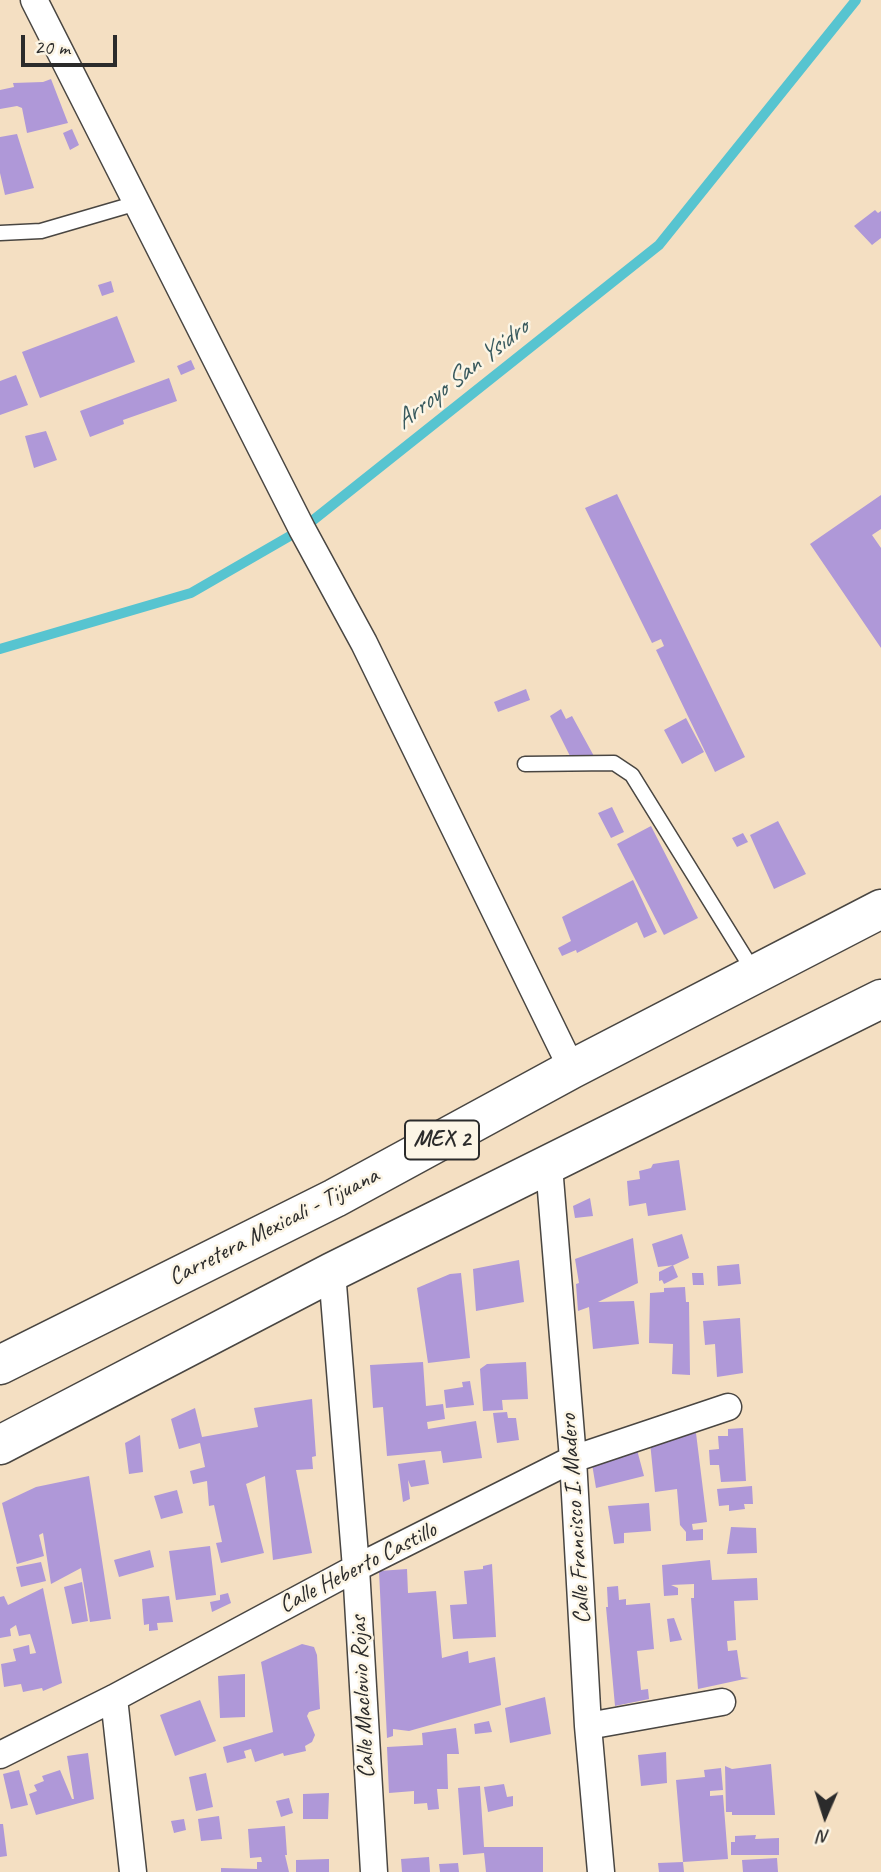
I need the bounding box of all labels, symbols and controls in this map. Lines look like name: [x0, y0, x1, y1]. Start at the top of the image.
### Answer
scale bar: [24, 21, 121, 65]
text: 20 m: [34, 34, 70, 60]
water label: Arroyo San Ysidro: [389, 313, 535, 437]
road number: MEX 2: [405, 1120, 479, 1160]
street label: Carretera Mexicali - Tijuana: [164, 1162, 384, 1292]
street label: Calle Francisco I. Madero: [554, 1413, 598, 1625]
street label: Calle Heberto Castillo: [274, 1516, 442, 1620]
street label: Calle Maclovio Rojas: [344, 1615, 382, 1779]
north arrow: [790, 1781, 860, 1851]
text: N: [817, 1825, 830, 1849]

